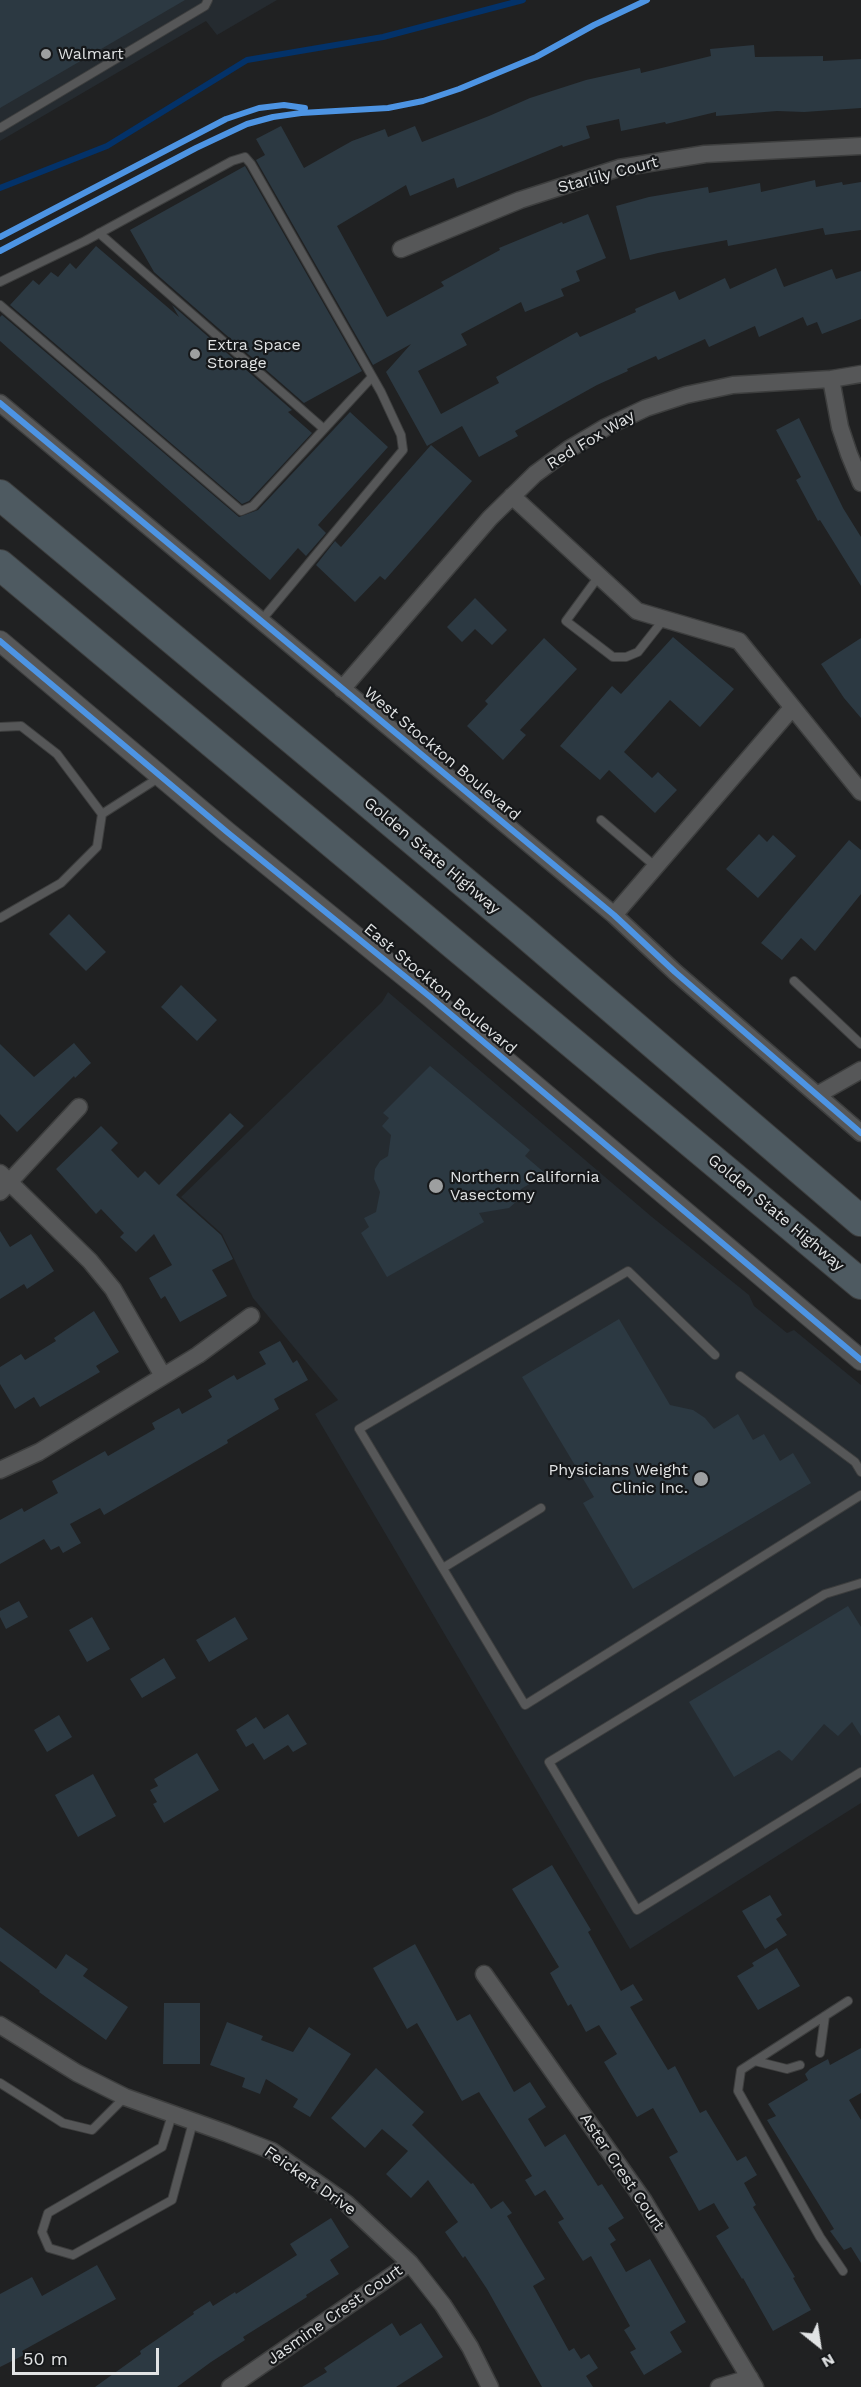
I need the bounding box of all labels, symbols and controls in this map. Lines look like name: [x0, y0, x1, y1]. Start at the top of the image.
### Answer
place label: Walmart: [58, 44, 124, 64]
marker: Walmart: [39, 47, 53, 61]
street label: Starlily Court: [556, 152, 660, 198]
place label: Extra Space Storage: [207, 335, 301, 373]
marker: Extra Space Storage: [188, 347, 202, 361]
street label: Red Fox Way: [544, 406, 638, 474]
street label: West Stockton Boulevard: [360, 683, 524, 825]
street label: Golden State Highway: [360, 793, 504, 919]
street label: East Stockton Boulevard: [360, 919, 520, 1059]
street label: Golden State Highway: [704, 1150, 848, 1276]
place label: Northern California Vasectomy: [450, 1167, 600, 1205]
marker: Northern California Vasectomy: [427, 1177, 445, 1195]
place label: Physicians Weight Clinic Inc.: [548, 1460, 688, 1498]
marker: Physicians Weight Clinic Inc.: [692, 1470, 710, 1488]
street label: Aster Crest Court: [576, 2110, 668, 2234]
street label: Feickert Drive: [261, 2142, 359, 2220]
street label: Jasmine Crest Court: [264, 2261, 406, 2369]
north arrow: [789, 2315, 849, 2375]
scale bar: [15, 2336, 162, 2374]
text: 50 m: [23, 2348, 68, 2369]
text: N: [818, 2350, 838, 2372]

